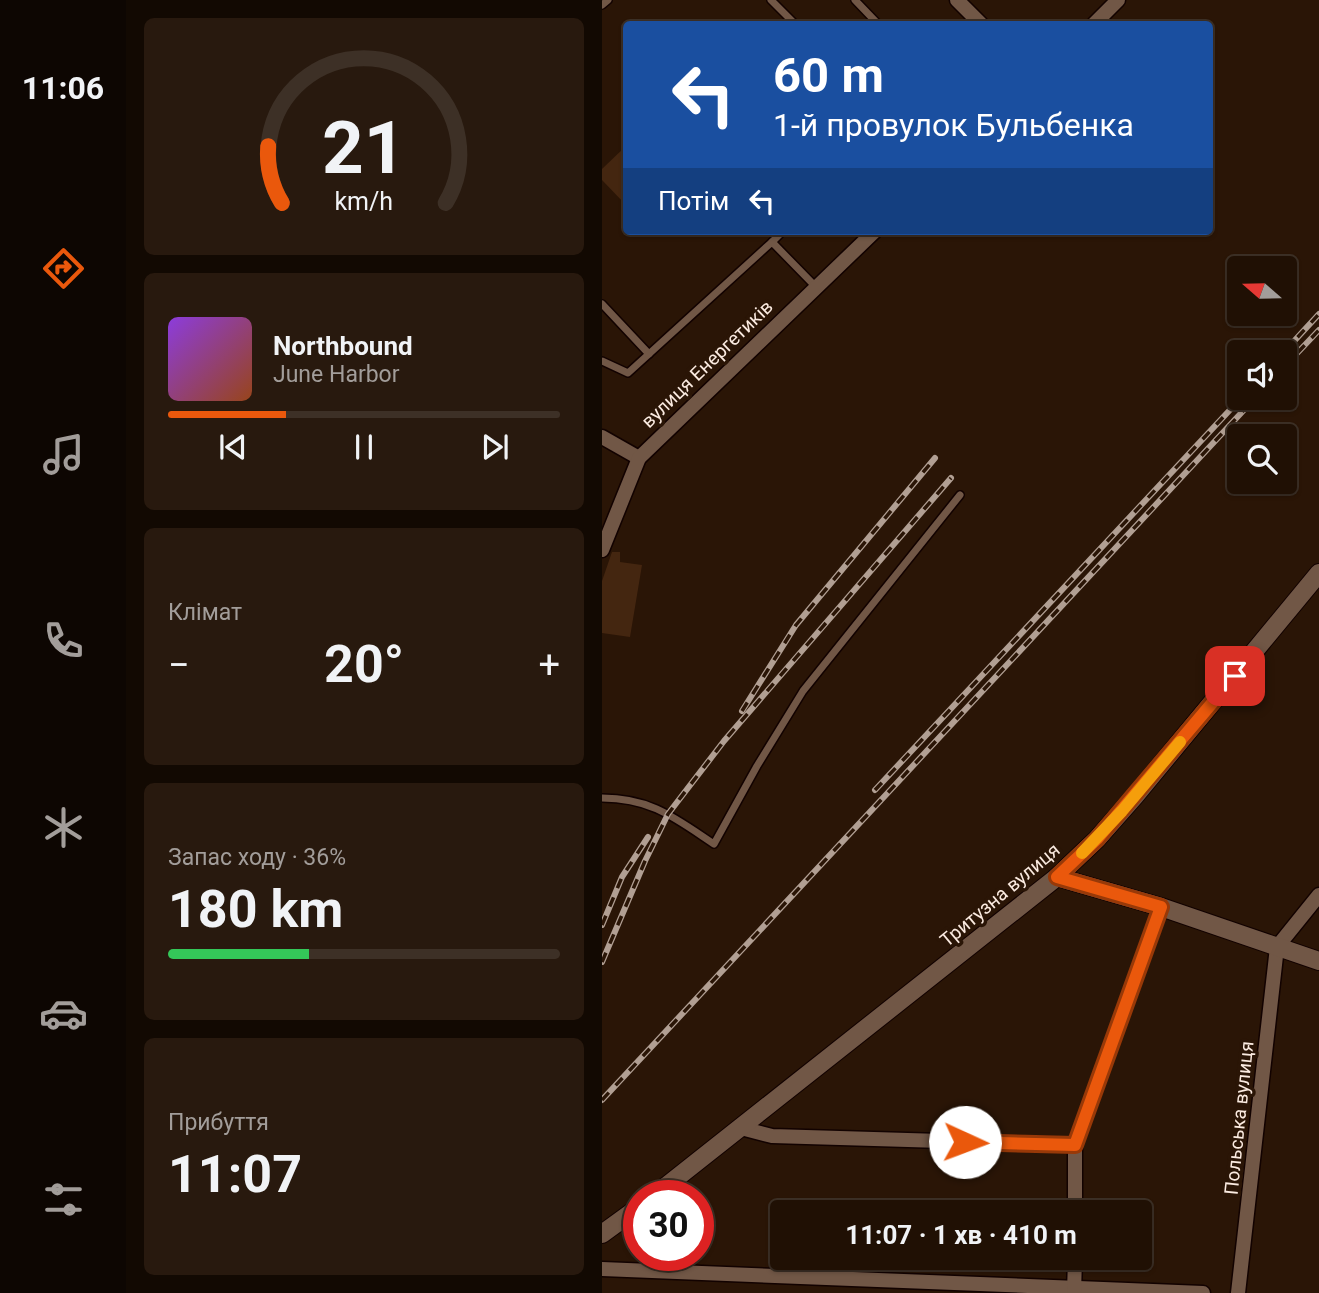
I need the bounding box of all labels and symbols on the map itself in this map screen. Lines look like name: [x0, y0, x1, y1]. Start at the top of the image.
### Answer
north arrow: [1227, 256, 1297, 326]
street label: вулиця Енергетиків: [636, 295, 778, 433]
pin: [1205, 646, 1265, 706]
street label: Тритузна вулиця: [936, 838, 1064, 952]
street label: Польська вулиця: [1220, 1040, 1258, 1196]
position arrow: [928, 1105, 1002, 1179]
speed limit sign: 30: [623, 1180, 714, 1271]

